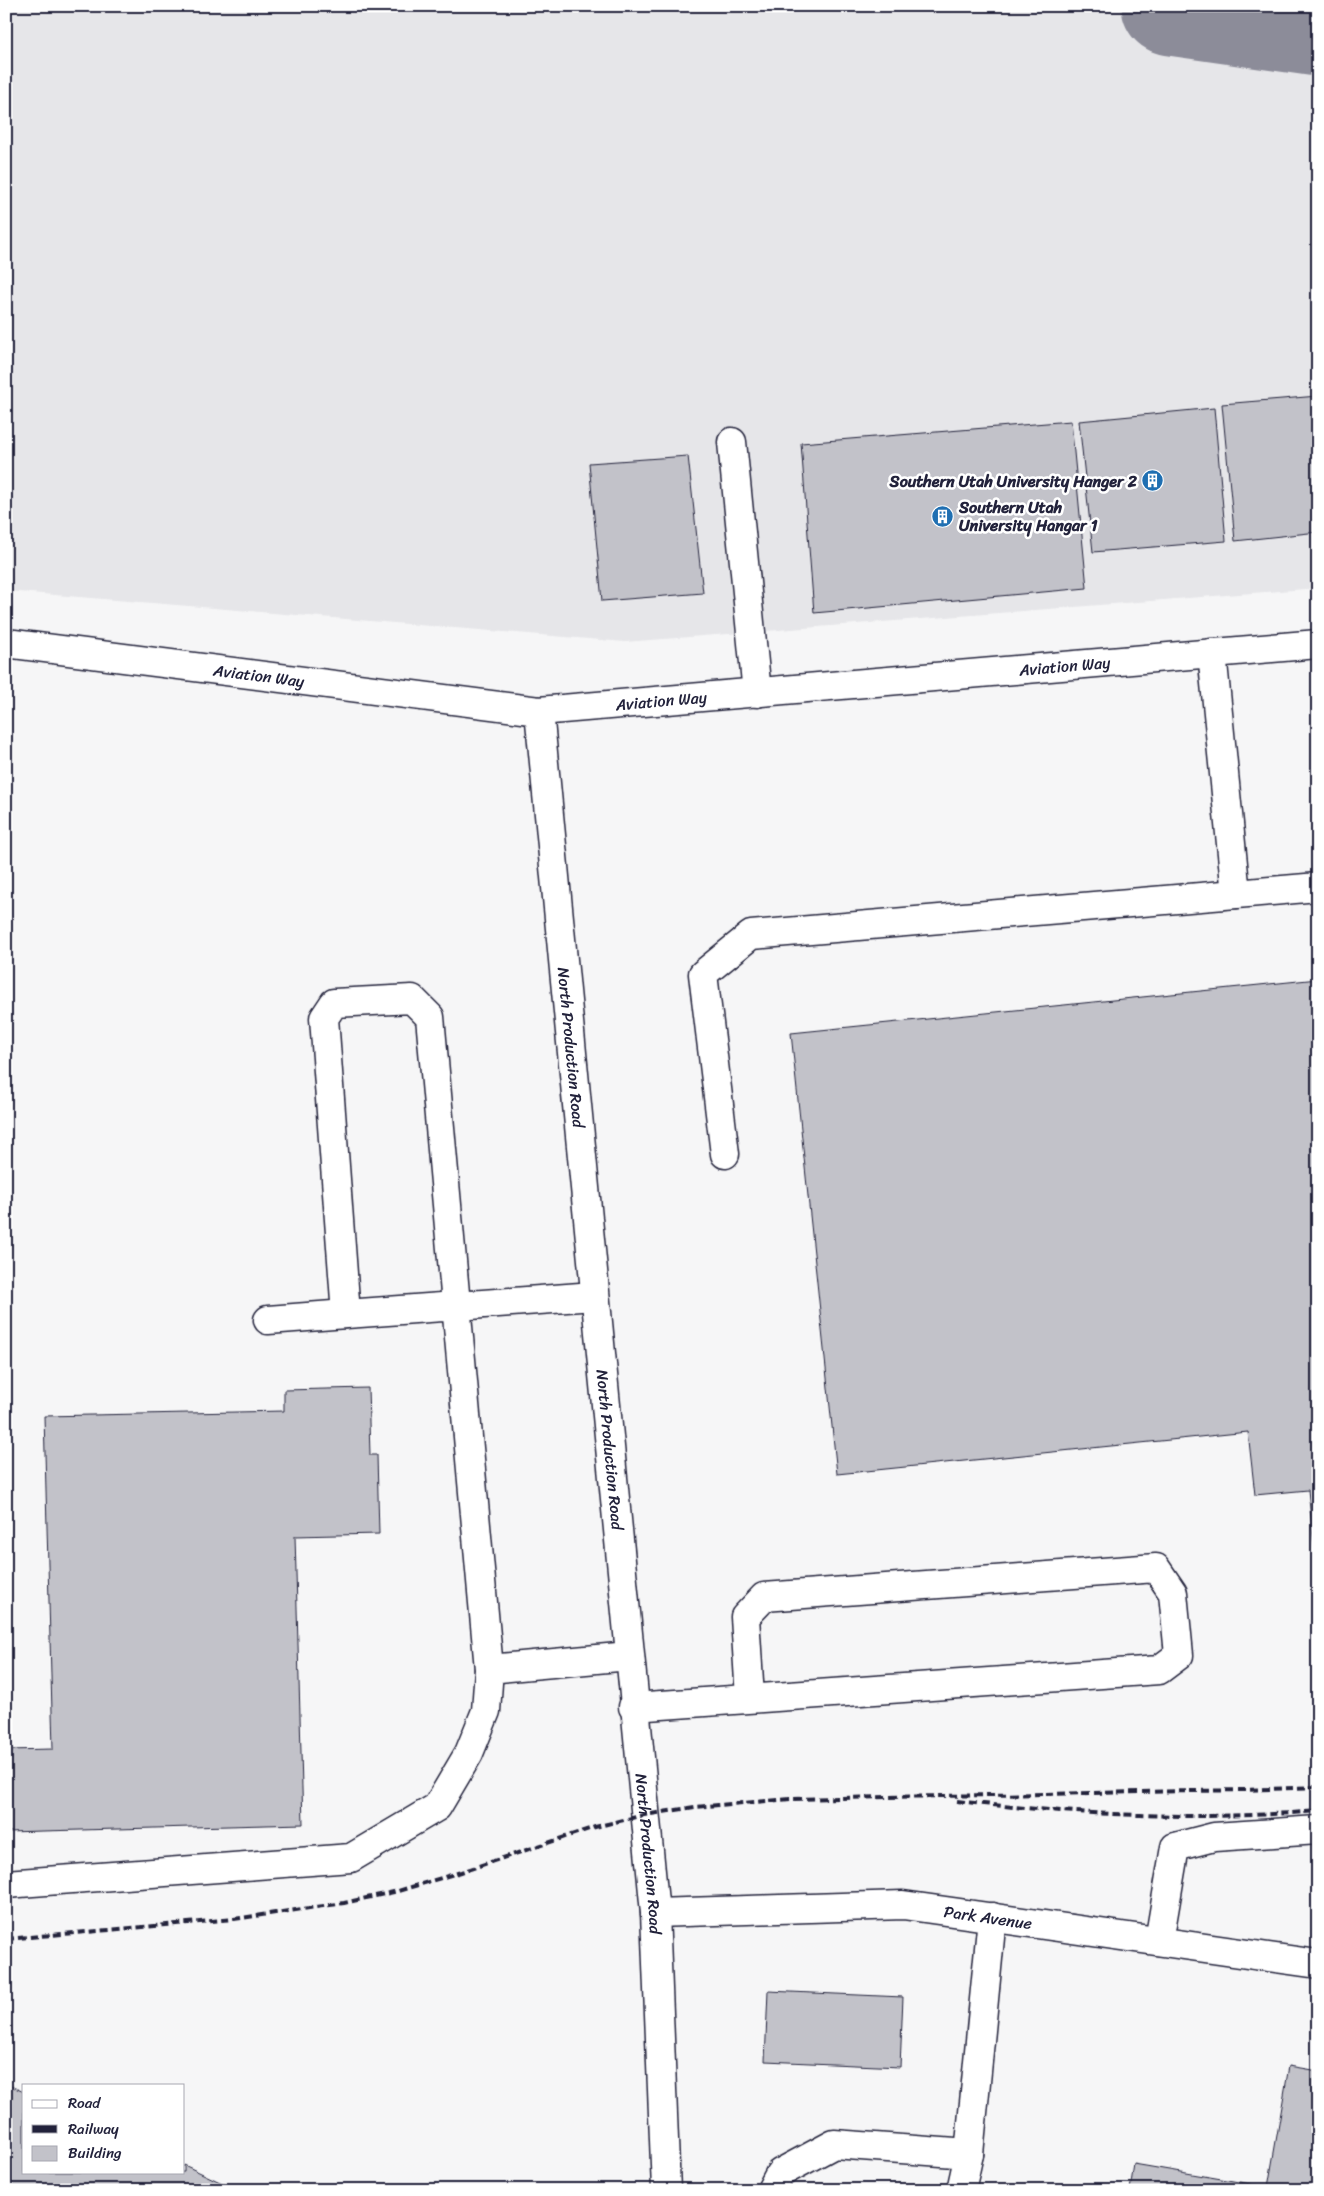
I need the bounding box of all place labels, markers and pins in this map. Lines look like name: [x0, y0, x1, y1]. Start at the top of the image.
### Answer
place label: Southern Utah University Hanger 2: [889, 467, 1138, 496]
building icon: Southern Utah University Hanger 2: [1141, 469, 1165, 493]
place label: Southern Utah University Hangar 1: [958, 493, 1098, 540]
building icon: Southern Utah University Hangar 1: [931, 504, 955, 528]

